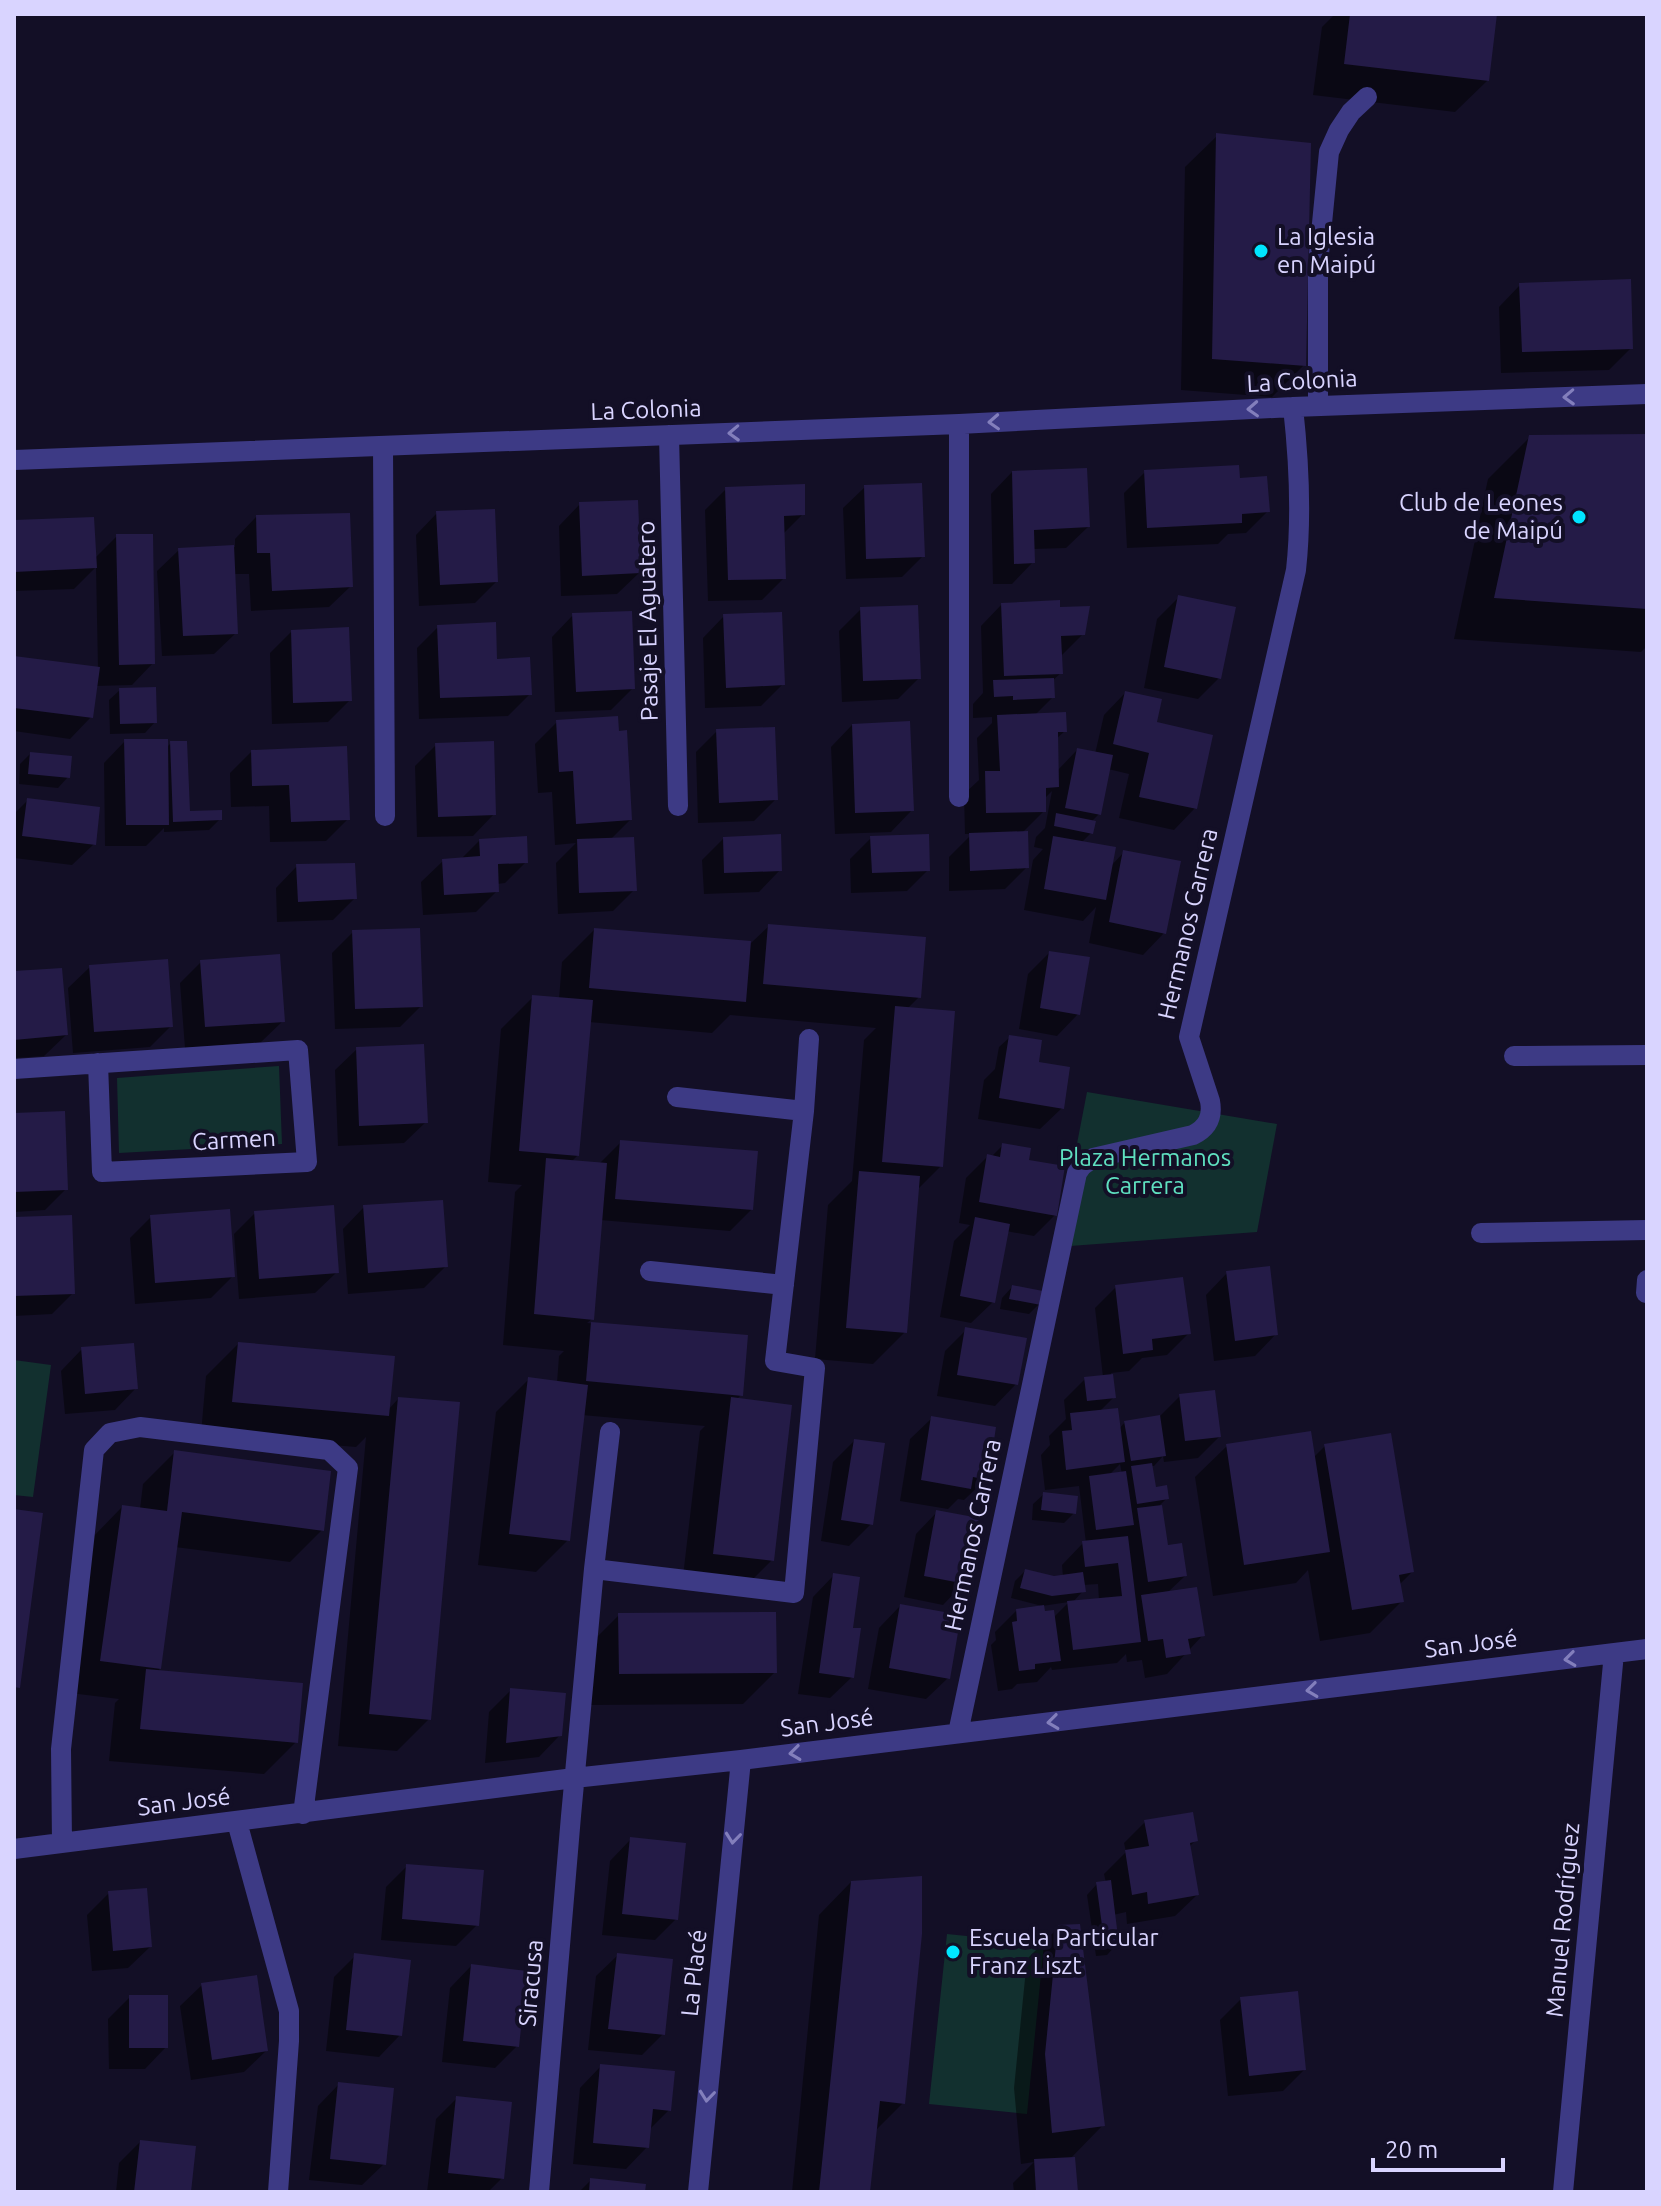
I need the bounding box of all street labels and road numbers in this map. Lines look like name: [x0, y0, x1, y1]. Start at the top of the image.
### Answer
street label: La Colonia: [1246, 364, 1358, 397]
street label: La Colonia: [590, 394, 702, 425]
street label: Pasaje El Aguatero: [632, 521, 663, 721]
street label: Hermanos Carrera: [1152, 826, 1223, 1022]
street label: Carmen: [191, 1124, 277, 1155]
street label: Hermanos Carrera: [939, 1436, 1006, 1633]
street label: San José: [1423, 1624, 1519, 1663]
street label: San José: [779, 1703, 875, 1742]
street label: San José: [136, 1782, 232, 1821]
street label: Manuel Rodríguez: [1541, 1821, 1584, 2018]
street label: La Placé: [676, 1928, 711, 2018]
street label: Siracusa: [513, 1938, 548, 2028]

